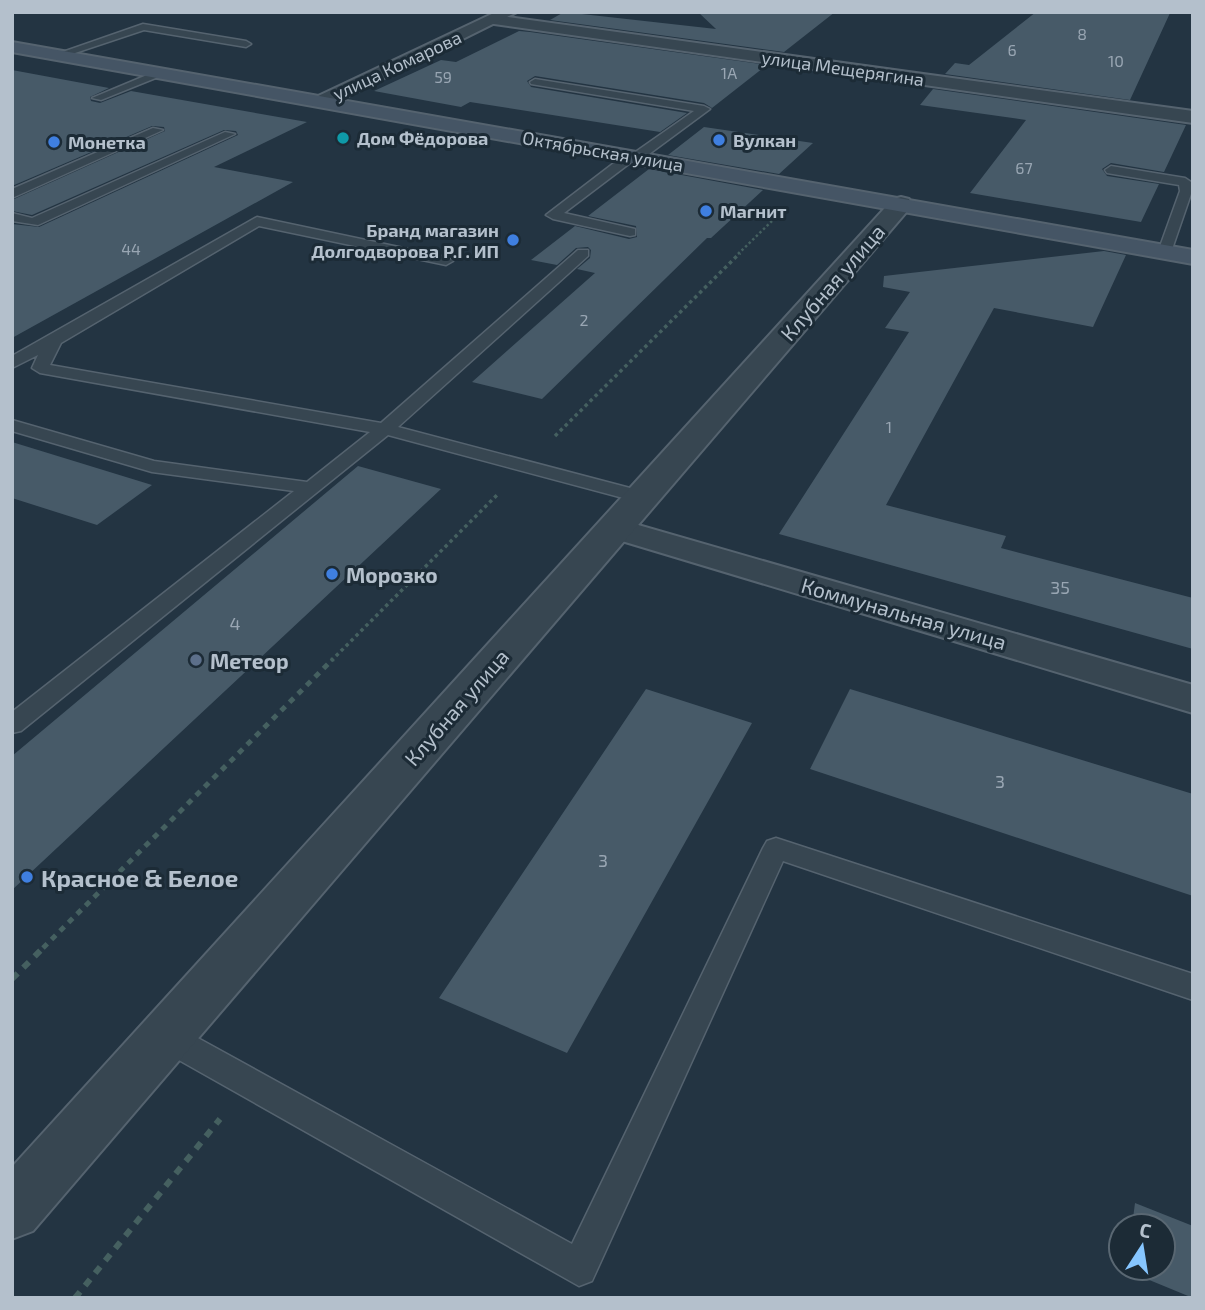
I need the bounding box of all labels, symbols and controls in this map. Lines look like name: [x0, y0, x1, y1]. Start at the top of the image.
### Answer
house number: 8: [1077, 24, 1087, 43]
street label: улица Комарова: [329, 26, 465, 104]
house number: 6: [1007, 40, 1017, 59]
street label: улица Мещерягина: [760, 46, 926, 90]
house number: 10: [1108, 51, 1124, 70]
house number: 1А: [721, 63, 737, 82]
house number: 59: [434, 67, 452, 86]
street label: Октябрьская улица: [521, 126, 685, 176]
place label: Дом Фёдорова: [357, 127, 488, 149]
place label: Вулкан: [733, 129, 796, 151]
marker: Дом Фёдорова: [335, 130, 351, 146]
place label: Монетка: [68, 131, 146, 153]
marker: Вулкан: [711, 132, 727, 148]
marker: Монетка: [46, 134, 62, 150]
house number: 67: [1015, 158, 1033, 177]
place label: Магнит: [720, 200, 786, 222]
marker: Магнит: [698, 203, 714, 219]
place label: Бранд магазин Долгодворова Р.Г. ИП: [311, 219, 499, 262]
street label: Клубная улица: [775, 219, 890, 346]
marker: Бранд магазин Долгодворова Р.Г. ИП: [505, 232, 521, 248]
house number: 44: [121, 239, 141, 258]
house number: 2: [580, 310, 589, 329]
house number: 1: [886, 417, 892, 436]
place label: Морозко: [346, 562, 438, 587]
marker: Морозко: [324, 566, 340, 582]
street label: Коммунальная улица: [798, 572, 1009, 655]
house number: 35: [1050, 576, 1070, 598]
house number: 4: [229, 612, 241, 634]
street label: Клубная улица: [399, 644, 514, 771]
place label: Метеор: [210, 648, 289, 673]
marker: Метеор: [188, 652, 204, 668]
house number: 3: [995, 770, 1005, 792]
house number: 3: [598, 849, 608, 871]
place label: Красное & Белое: [41, 863, 238, 892]
marker: Красное & Белое: [19, 869, 35, 885]
north arrow: [1107, 1212, 1177, 1282]
text: С: [1138, 1217, 1154, 1242]

